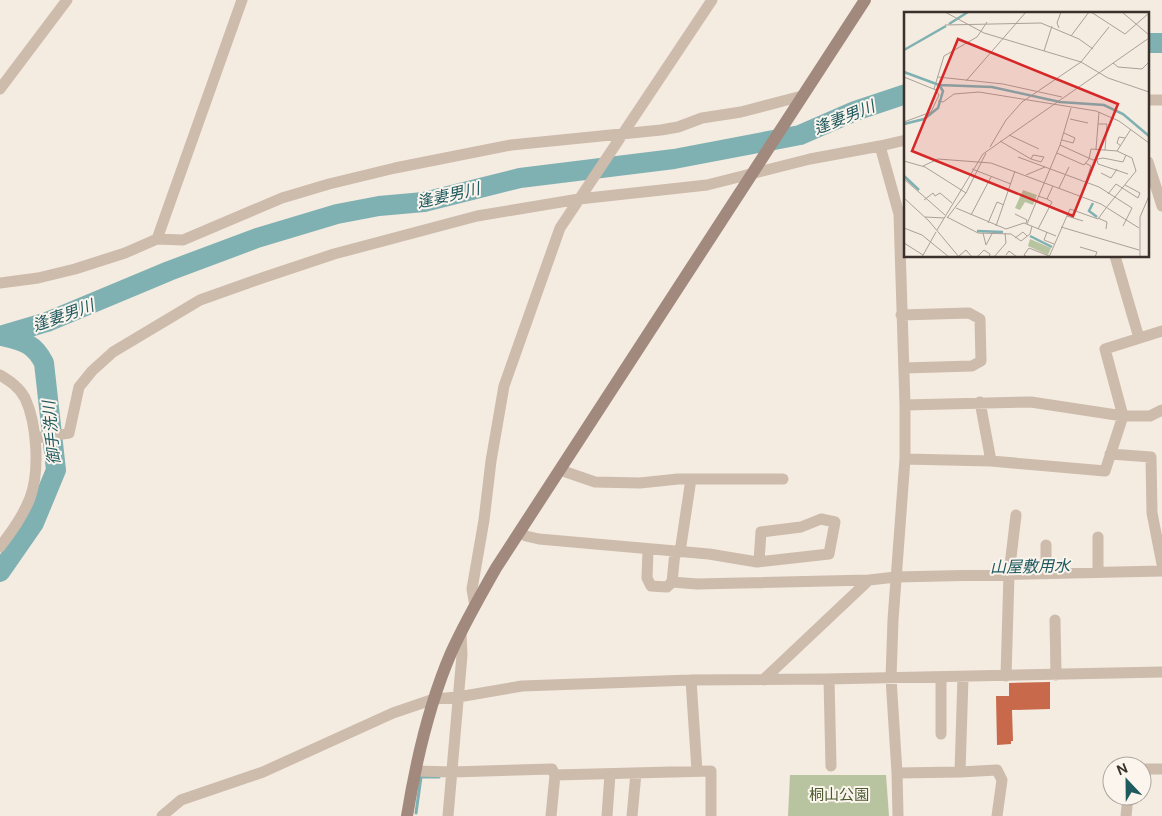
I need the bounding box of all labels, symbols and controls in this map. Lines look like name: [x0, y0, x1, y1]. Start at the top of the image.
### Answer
inset map: [904, 12, 1150, 258]
water label: 逢妻男川: [811, 95, 880, 139]
water label: 逢妻男川: [415, 178, 484, 213]
water label: 逢妻男川: [30, 294, 99, 336]
water label: 御手洗川: [38, 398, 65, 466]
water label: 山屋敷用水: [990, 555, 1072, 578]
north arrow: [1102, 756, 1152, 806]
text: N: [1114, 759, 1130, 779]
park label: 桐山公園: [809, 785, 869, 805]

